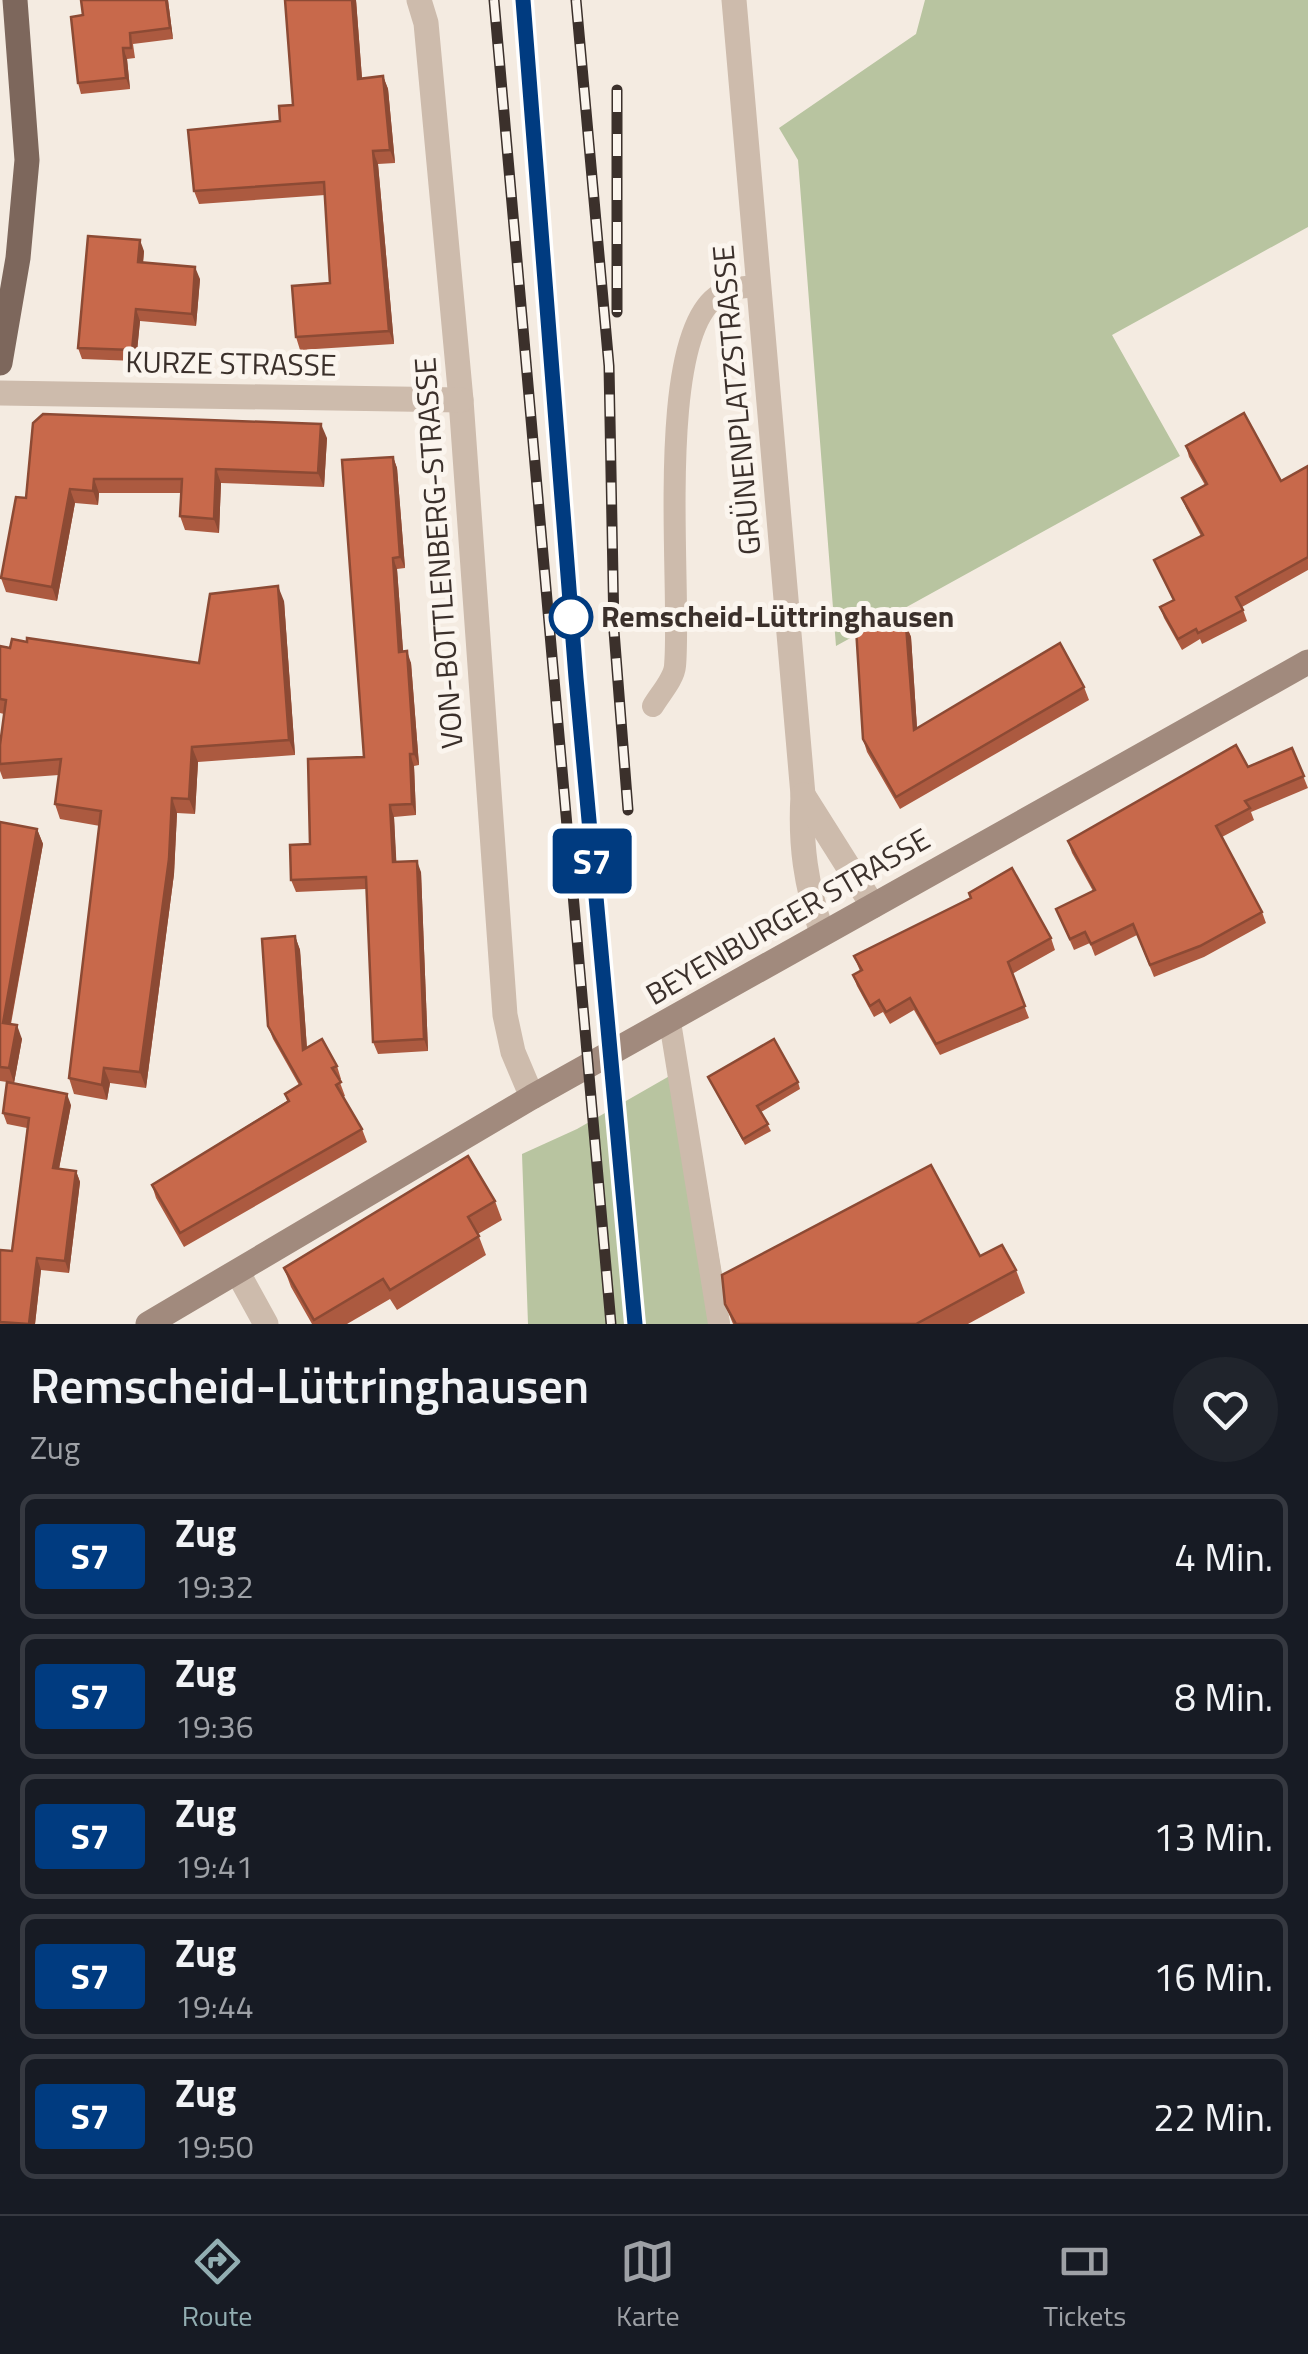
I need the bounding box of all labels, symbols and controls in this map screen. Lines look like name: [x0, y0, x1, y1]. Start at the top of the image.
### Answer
street label: GRÜNENPLATZSTRASSE: [700, 243, 772, 557]
street label: KURZE STRASSE: [125, 338, 337, 388]
street label: VON-BOTTLENBERG-STRASSE: [401, 356, 475, 750]
place label: Remscheid-Lüttringhausen: [601, 593, 954, 639]
marker: Remscheid-Lüttringhausen: [550, 596, 592, 638]
street label: BEYENBURGER STRASSE: [637, 816, 938, 1016]
line badge: S7: [547, 828, 637, 894]
text: S7: [573, 834, 611, 888]
text: Remscheid-Lüttringhausen: [30, 1349, 589, 1422]
button: heart: [1173, 1357, 1278, 1462]
text: Zug: [30, 1423, 80, 1471]
text: Zug: [175, 1504, 236, 1562]
text: 4 Min.: [1175, 1528, 1273, 1586]
text: S7: [71, 1529, 109, 1583]
text: 19:32: [175, 1562, 254, 1610]
text: Zug: [175, 1644, 236, 1702]
text: 8 Min.: [1175, 1668, 1273, 1726]
text: S7: [71, 1669, 109, 1723]
text: 19:36: [175, 1702, 254, 1750]
text: Zug: [175, 1784, 236, 1842]
text: 13 Min.: [1153, 1808, 1273, 1866]
text: S7: [71, 1809, 109, 1863]
text: 19:41: [175, 1842, 254, 1890]
text: Zug: [175, 1924, 236, 1982]
text: 16 Min.: [1153, 1948, 1273, 2006]
text: S7: [71, 1949, 109, 2003]
text: 19:44: [175, 1982, 254, 2030]
text: Zug: [175, 2064, 236, 2122]
text: 22 Min.: [1153, 2088, 1273, 2146]
text: S7: [71, 2089, 109, 2143]
text: 19:50: [175, 2122, 254, 2170]
tab: Route: [182, 2234, 252, 2337]
tab: Karte: [616, 2234, 680, 2337]
tab: Tickets: [1043, 2234, 1126, 2337]

